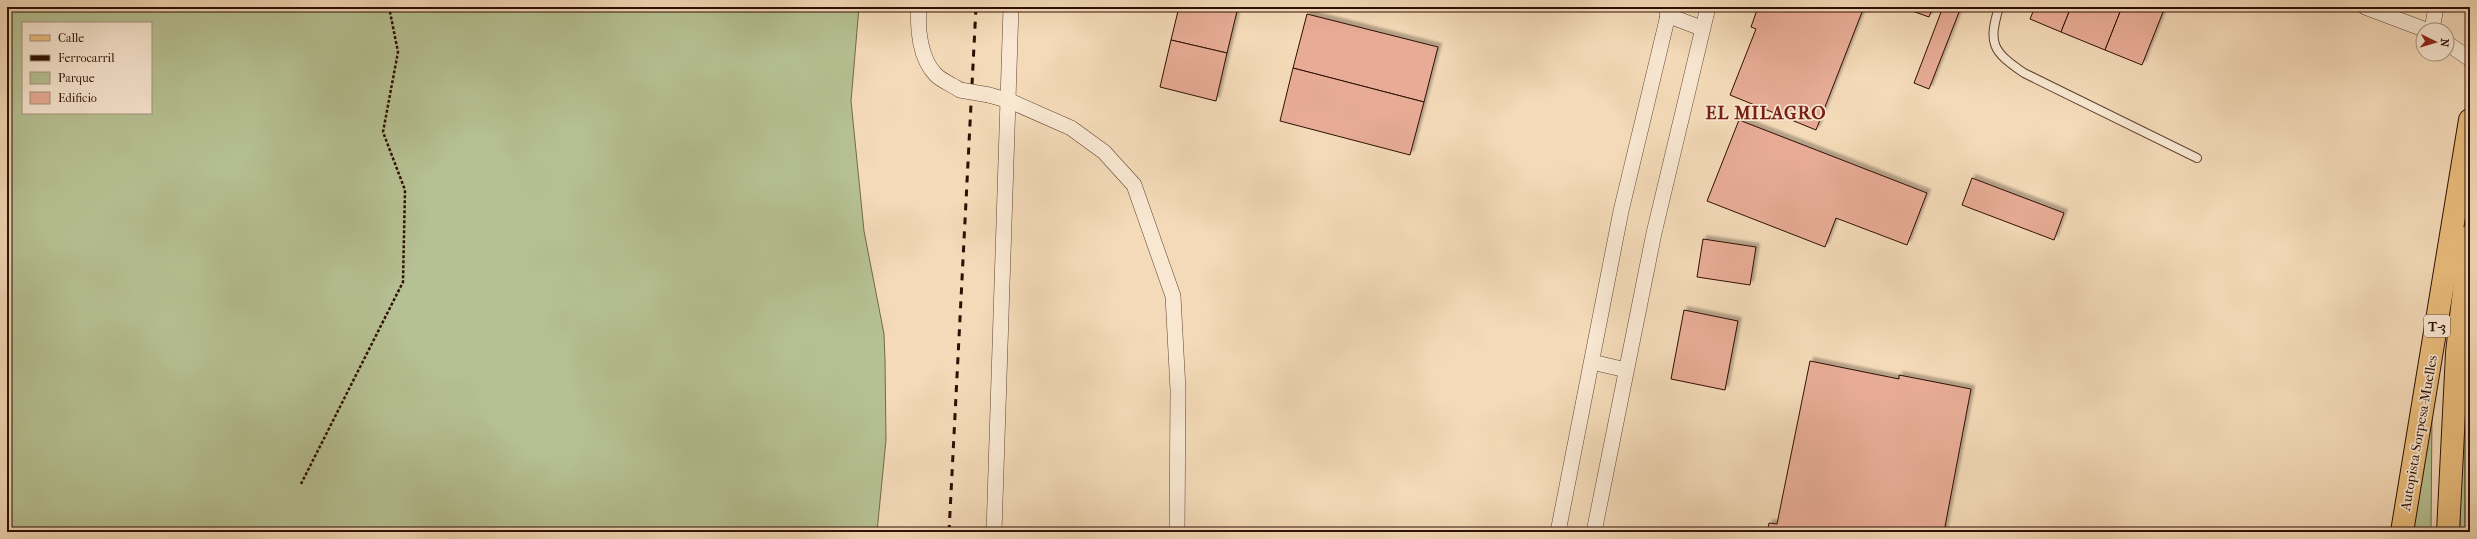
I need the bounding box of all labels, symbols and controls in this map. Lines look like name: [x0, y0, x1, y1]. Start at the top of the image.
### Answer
legend: [22, 22, 152, 114]
north arrow: [2415, 22, 2455, 62]
text: Calle: [58, 31, 84, 45]
text: N: [2438, 38, 2451, 48]
text: Ferrocarril: [58, 51, 115, 65]
text: Parque: [58, 71, 95, 85]
text: Edificio: [58, 91, 97, 105]
district label: EL MILAGRO: [1705, 103, 1827, 124]
road number: T-3: [2424, 315, 2450, 337]
street label: Autopista Sorpesa-Muelles: [2397, 354, 2441, 513]

